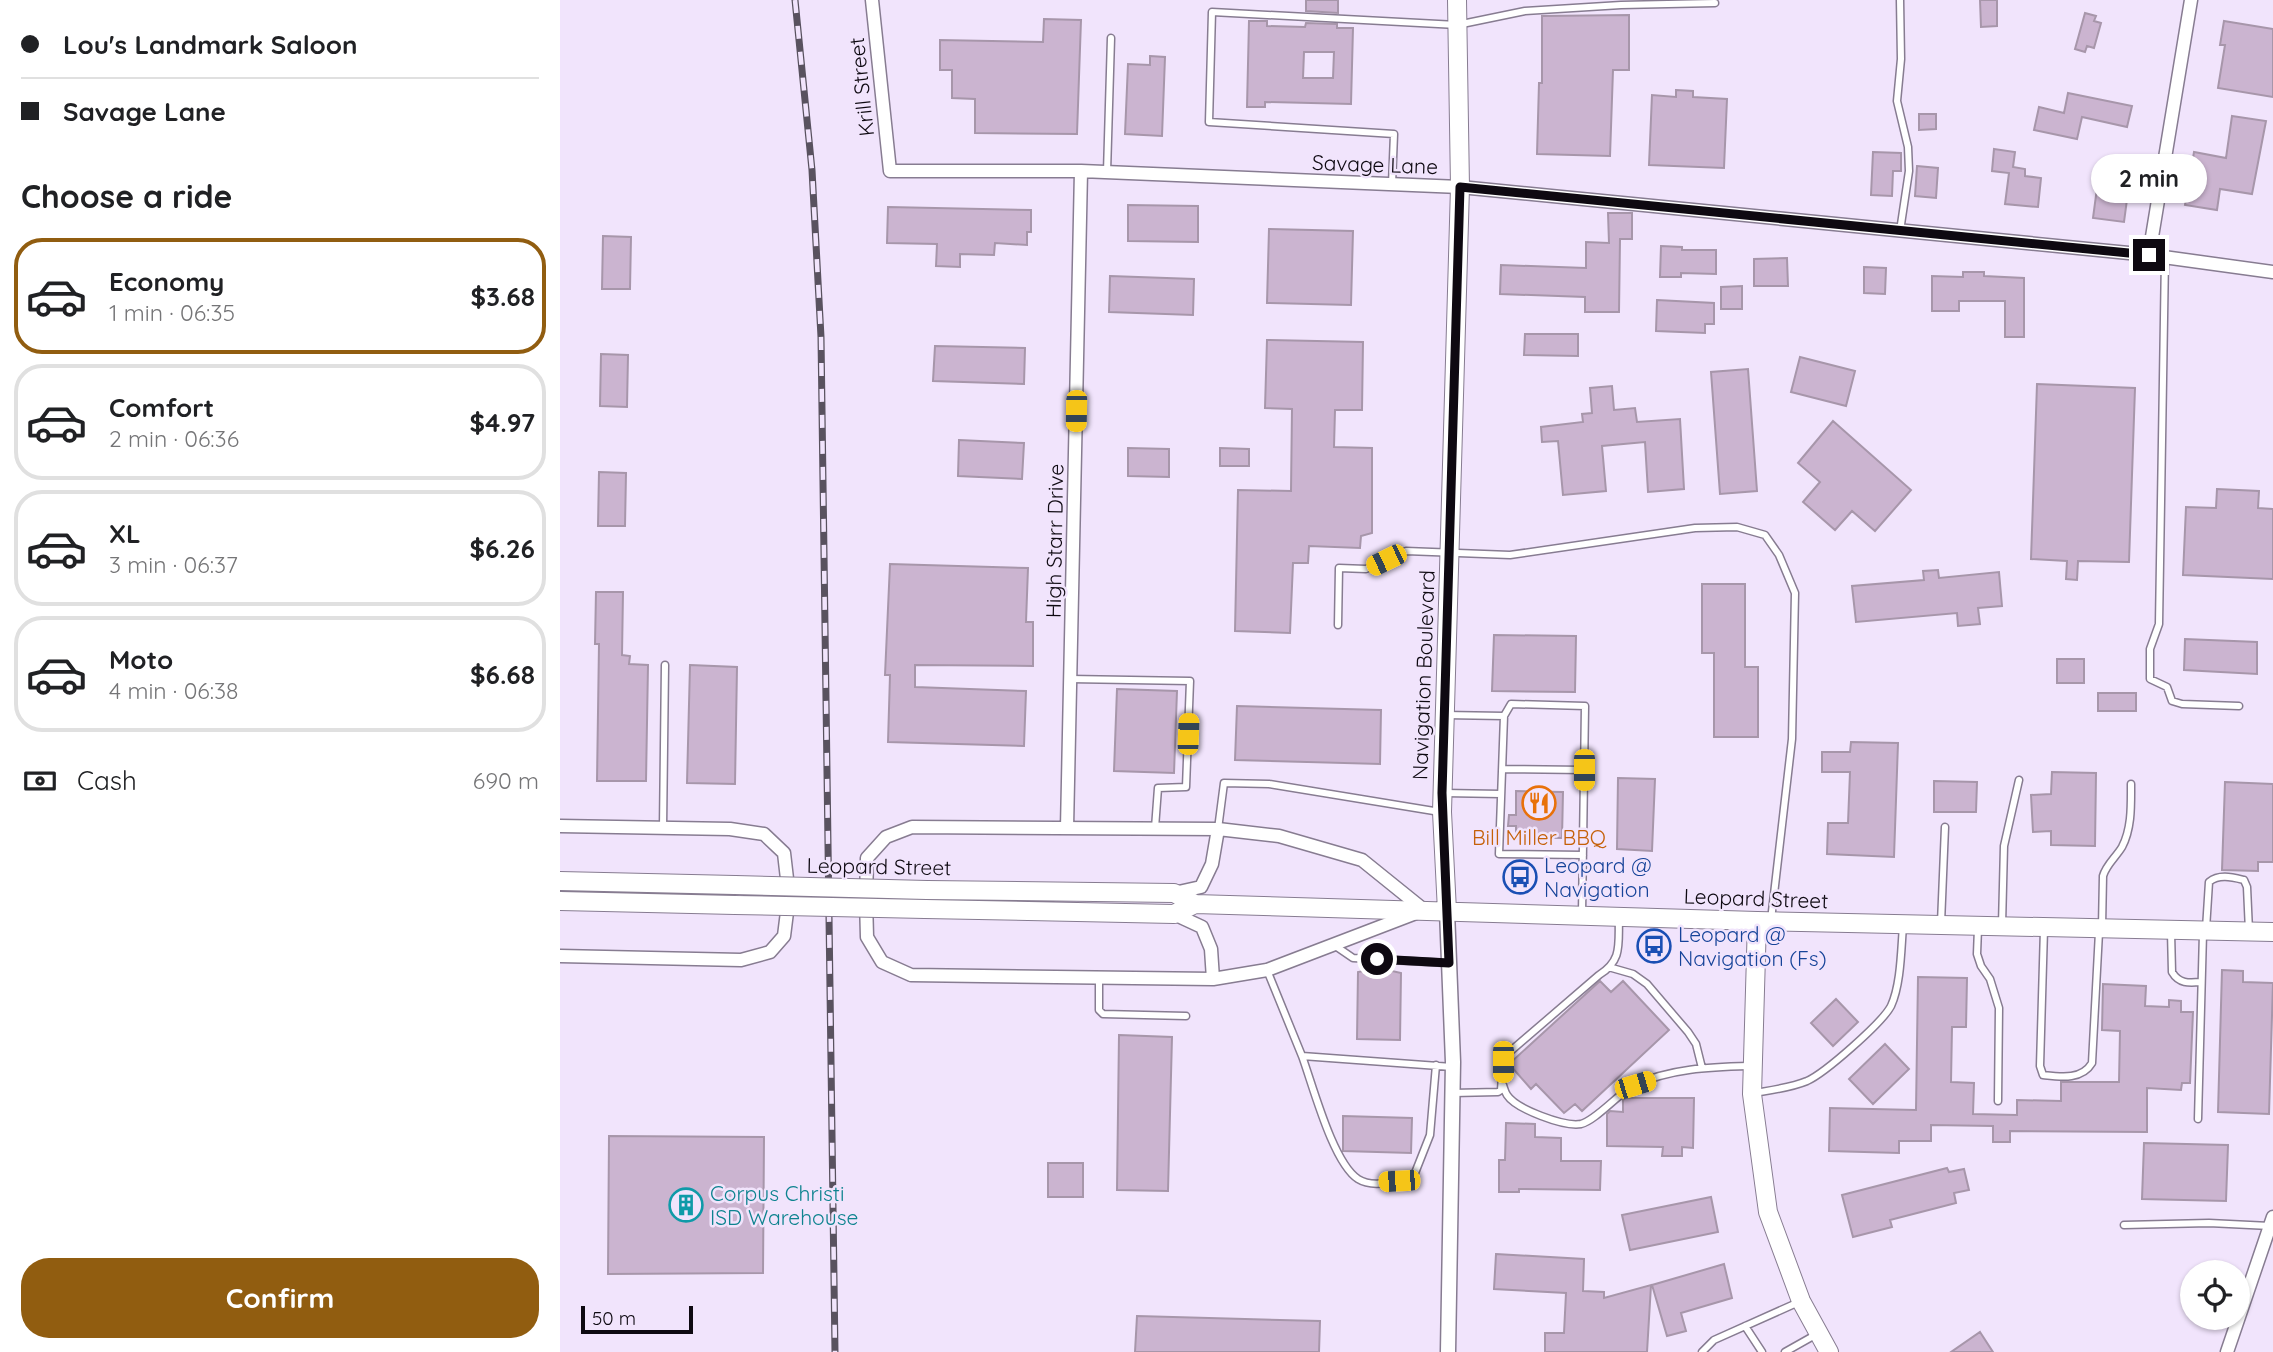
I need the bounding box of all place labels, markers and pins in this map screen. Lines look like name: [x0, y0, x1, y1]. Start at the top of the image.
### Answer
restaurant icon: Bill Miller BBQ: [1520, 784, 1558, 822]
place label: Bill Miller BBQ: [1472, 824, 1607, 850]
place label: Leopard @ Navigation: [1544, 852, 1652, 902]
bus stop icon: Leopard @ Navigation: [1501, 858, 1539, 896]
place label: Leopard @ Navigation (Fs): [1678, 921, 1827, 971]
bus stop icon: Leopard @ Navigation (Fs): [1635, 927, 1673, 965]
place label: Corpus Christi ISD Warehouse: [710, 1180, 858, 1230]
building icon: Corpus Christi ISD Warehouse: [667, 1186, 705, 1224]

